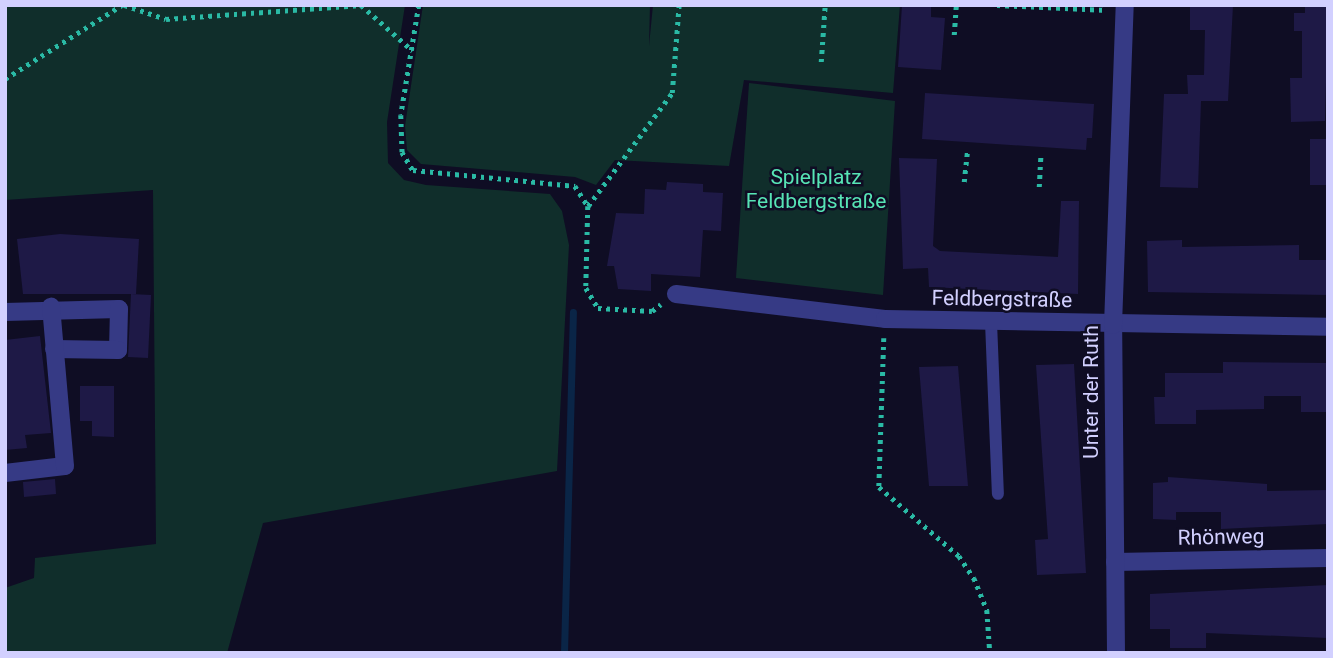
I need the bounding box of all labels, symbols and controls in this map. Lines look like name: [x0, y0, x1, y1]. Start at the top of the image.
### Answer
park label: Spielplatz Feldbergstraße: [746, 164, 886, 214]
street label: Feldbergstraße: [932, 285, 1072, 313]
street label: Unter der Ruth: [1078, 325, 1104, 459]
street label: Rhönweg: [1177, 524, 1265, 550]

